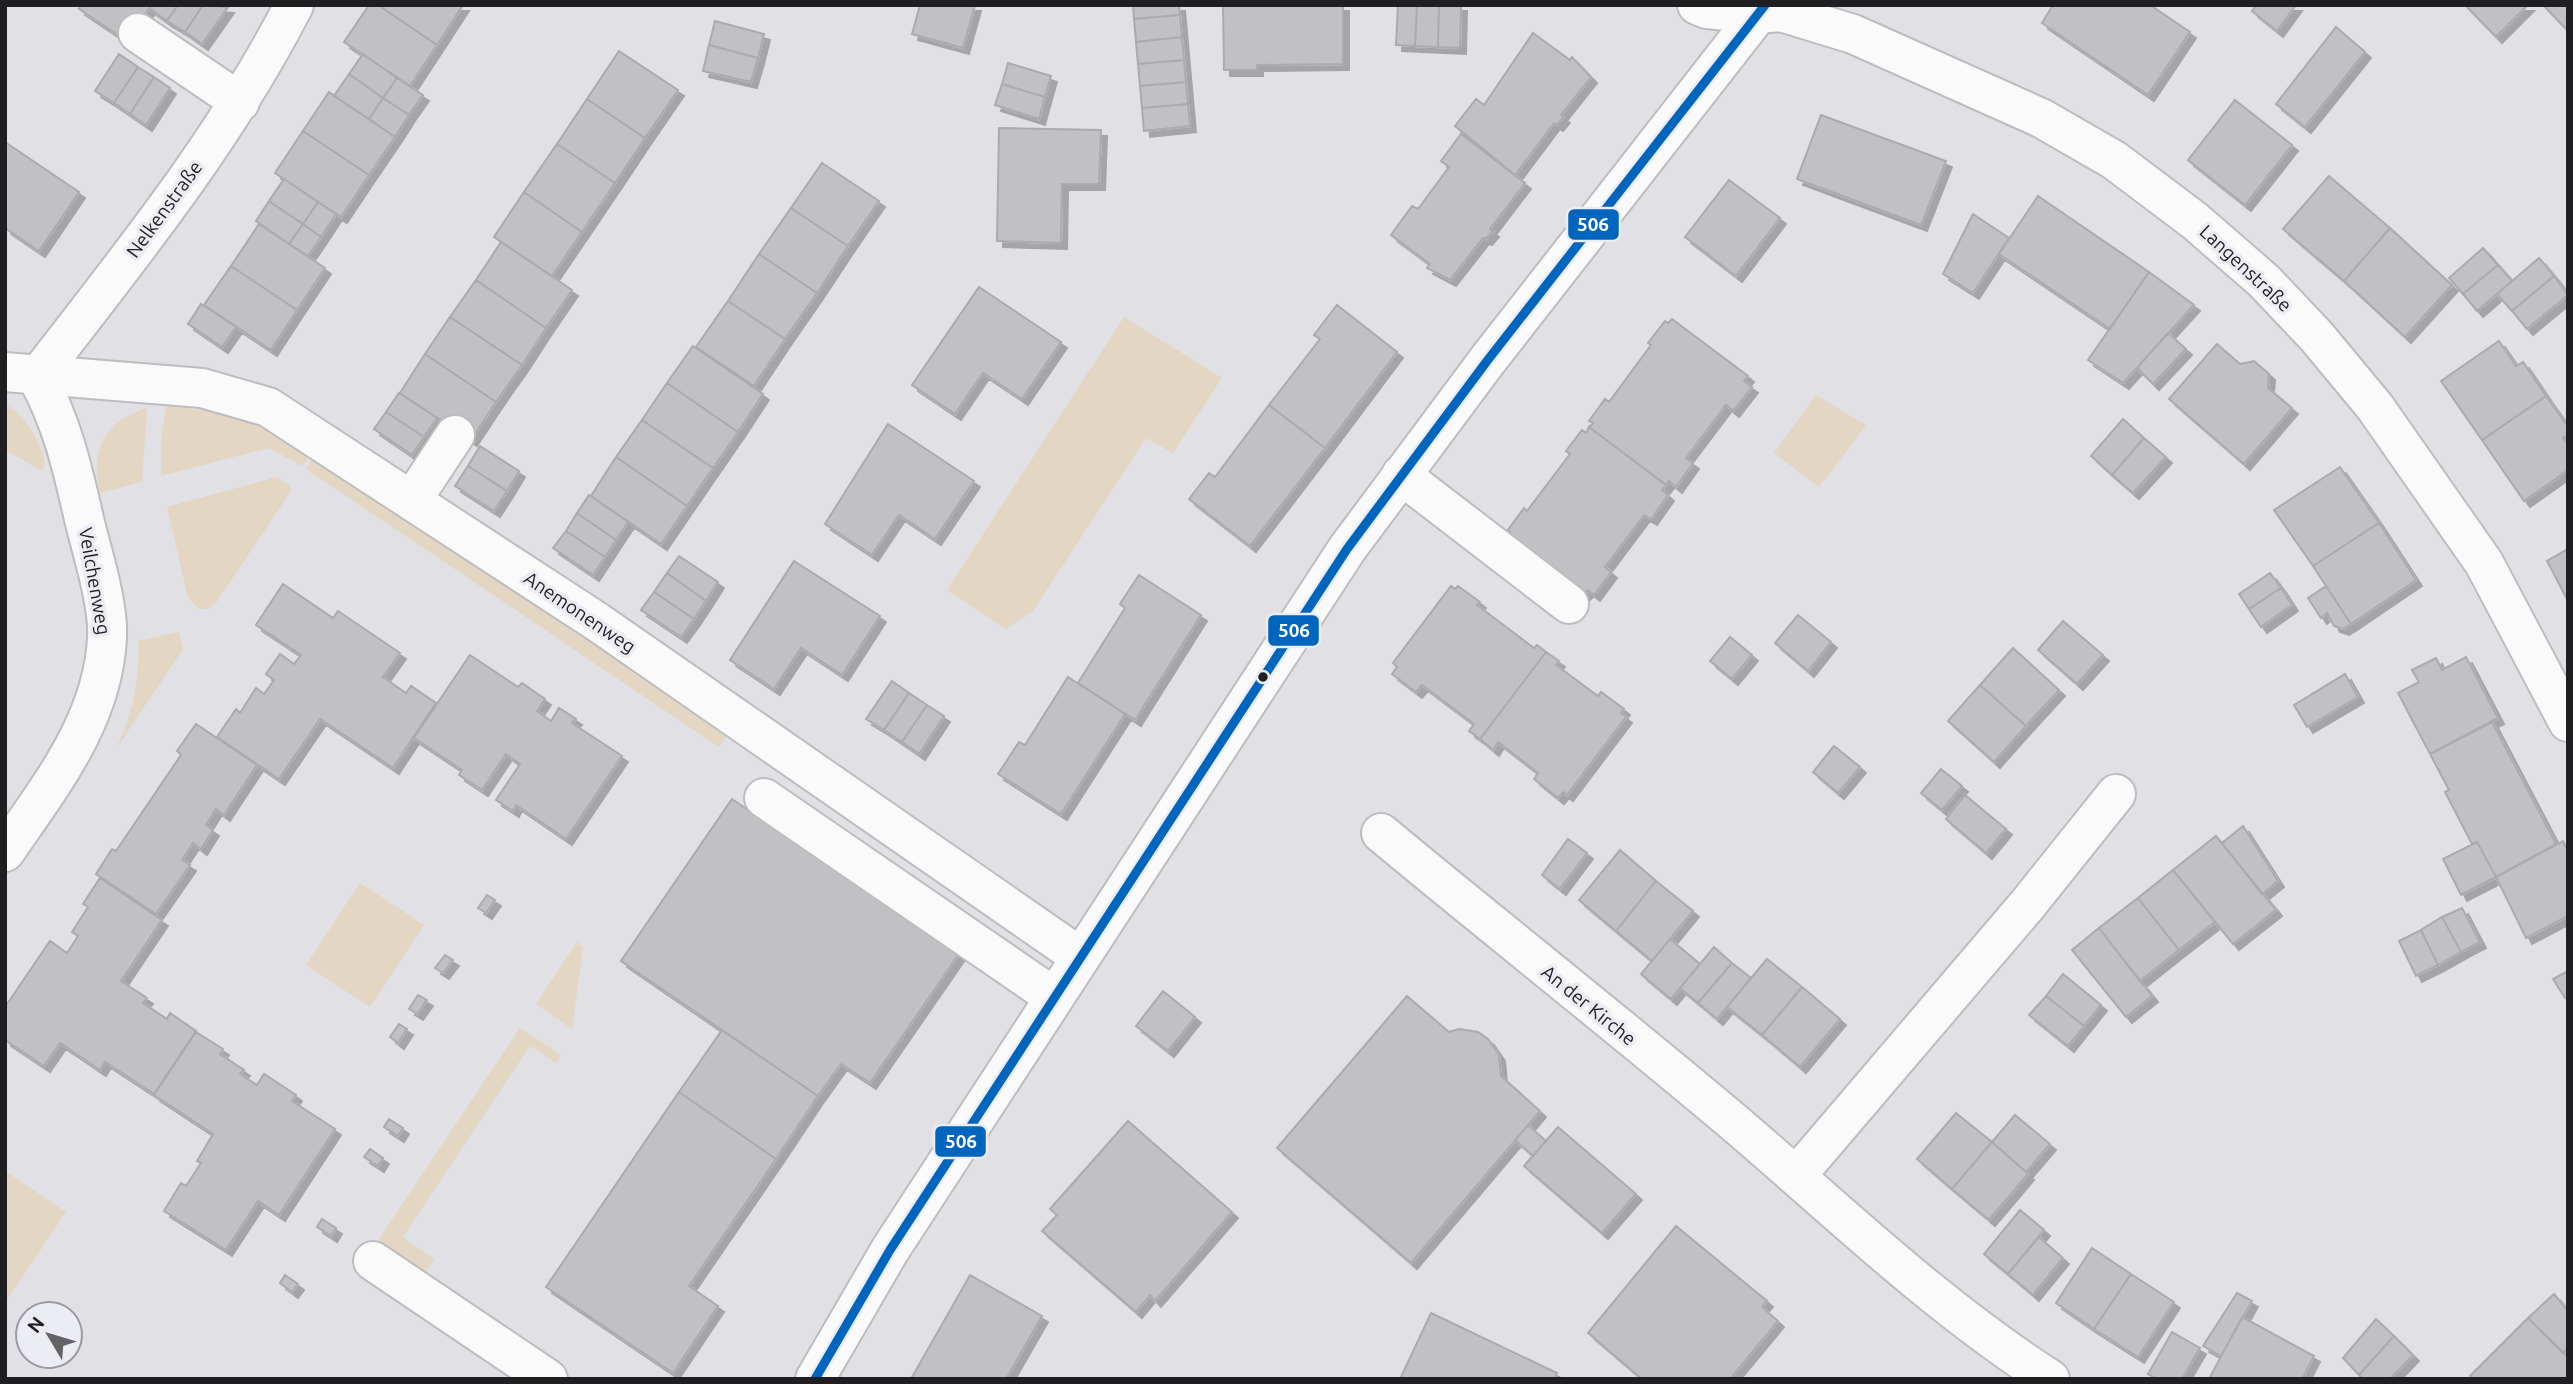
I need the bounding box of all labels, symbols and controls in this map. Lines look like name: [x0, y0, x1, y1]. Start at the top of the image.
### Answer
street label: Nelkenstraße: [122, 156, 206, 262]
line badge: 506: [1567, 208, 1620, 241]
text: 506: [1577, 213, 1609, 235]
street label: Langenstraße: [2196, 220, 2296, 316]
street label: Veilchenweg: [75, 526, 115, 636]
street label: Anemonenweg: [520, 567, 640, 657]
line badge: 506: [1267, 614, 1320, 647]
text: 506: [1278, 619, 1310, 641]
unlabelled marker: [1256, 670, 1270, 684]
street label: An der Kirche: [1538, 960, 1640, 1050]
line badge: 506: [934, 1125, 987, 1158]
text: 506: [945, 1130, 977, 1152]
north arrow: [14, 1300, 84, 1370]
text: N: [23, 1312, 49, 1337]

